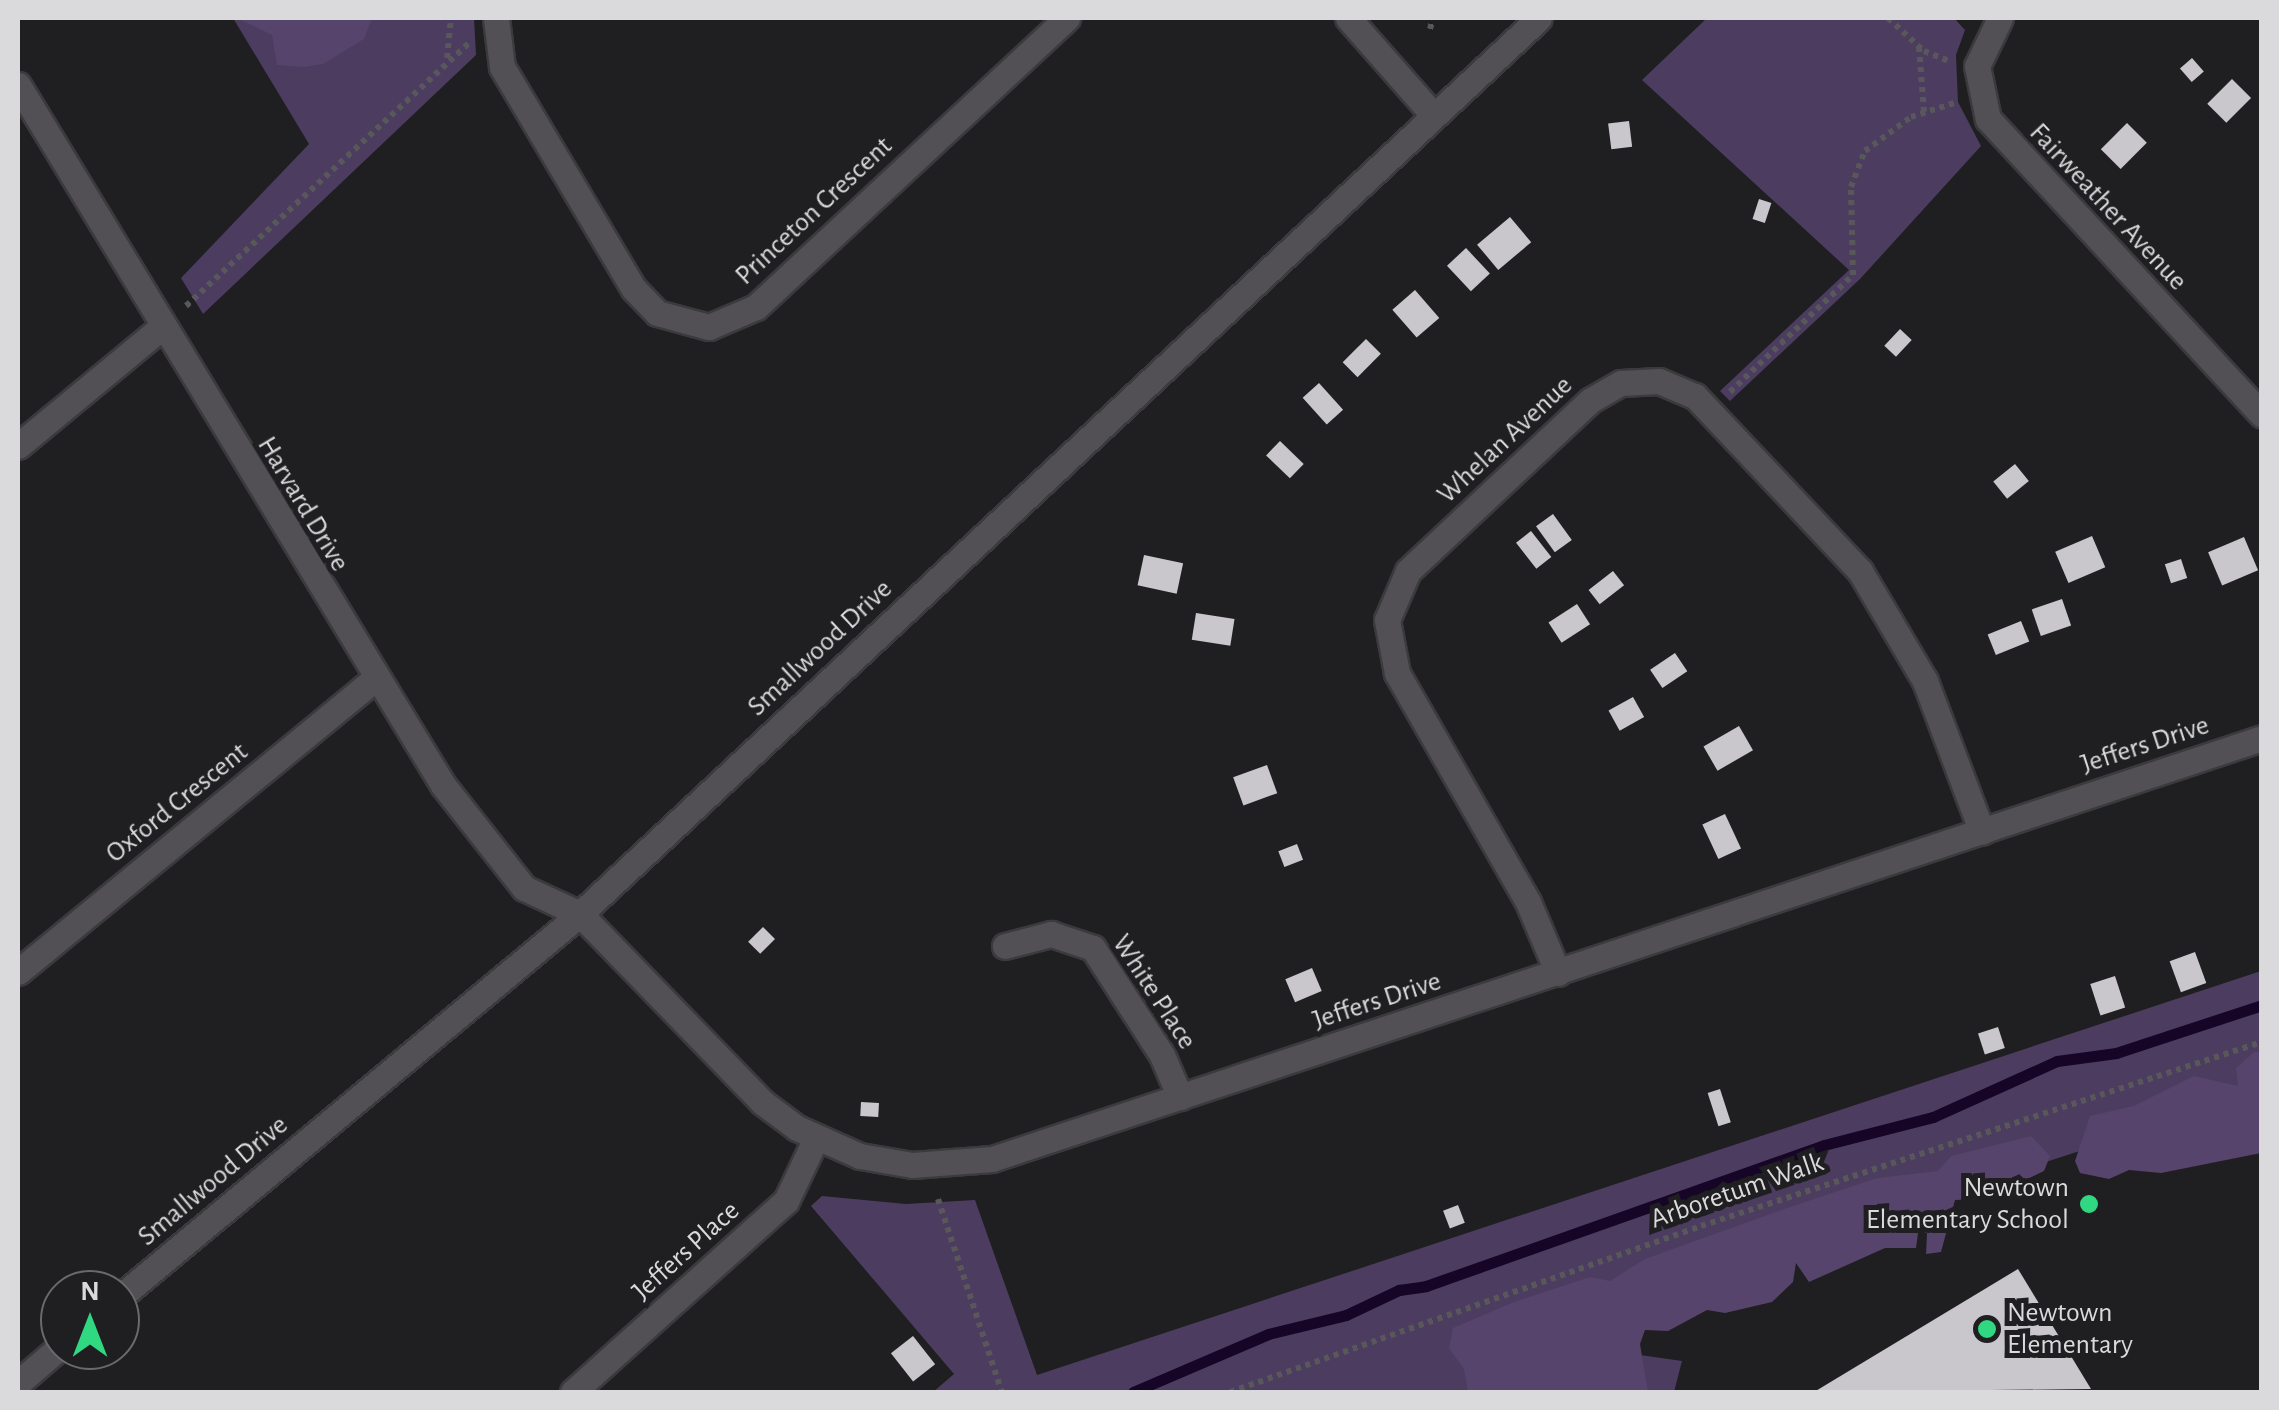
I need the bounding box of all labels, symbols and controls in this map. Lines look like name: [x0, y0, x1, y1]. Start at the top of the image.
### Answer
street label: Fairweather Avenue: [2022, 116, 2194, 298]
street label: Princeton Crescent: [728, 130, 900, 292]
street label: Whelan Avenue: [1430, 369, 1580, 511]
street label: Harvard Drive: [250, 431, 356, 577]
street label: Smallwood Drive: [741, 572, 899, 724]
street label: Jeffers Drive: [2077, 709, 2213, 781]
street label: Oxford Crescent: [99, 736, 255, 870]
street label: White Place: [1104, 928, 1204, 1056]
street label: Jeffers Drive: [1309, 965, 1445, 1037]
street label: Smallwood Drive: [131, 1109, 295, 1253]
street label: Arboretum Walk: [1646, 1146, 1828, 1236]
place label: Newtown Elementary School: [1866, 1171, 2069, 1237]
marker: Newtown Elementary School: [2078, 1193, 2100, 1215]
street label: Jeffers Place: [626, 1194, 746, 1308]
north arrow: [40, 1270, 140, 1370]
text: N: [80, 1278, 100, 1306]
place label: Newtown Elementary: [2007, 1296, 2133, 1362]
marker: Newtown Elementary: [1976, 1318, 1998, 1340]

